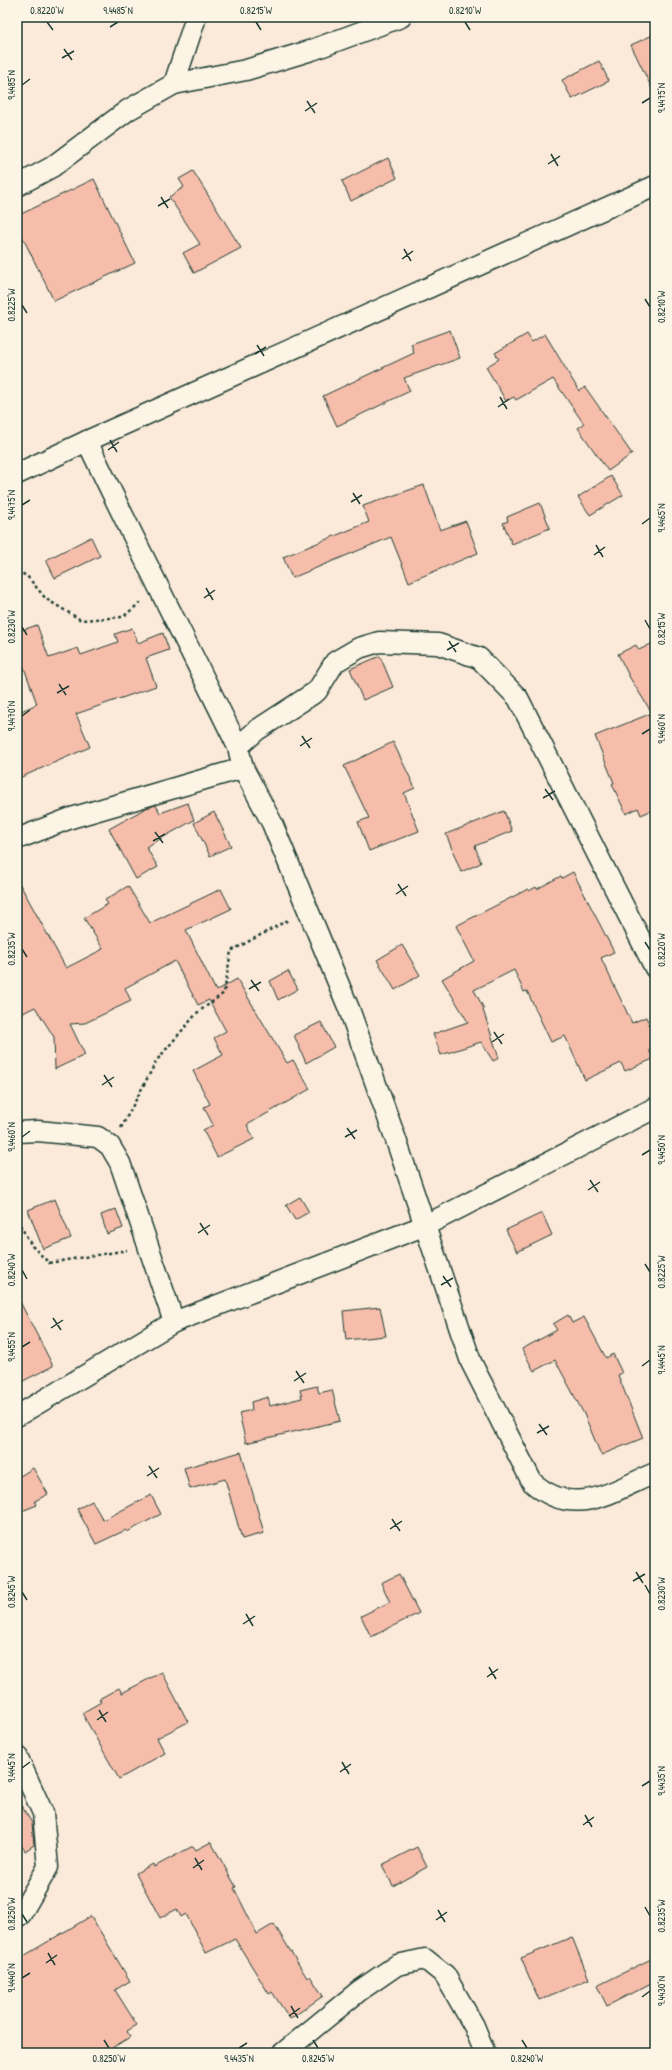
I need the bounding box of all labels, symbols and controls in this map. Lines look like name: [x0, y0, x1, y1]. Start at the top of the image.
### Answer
text: 0.8220°W: [30, 4, 64, 17]
text: 9.4485°N: [103, 4, 133, 17]
text: 0.8215°W: [240, 4, 273, 17]
text: 0.8210°W: [449, 4, 482, 17]
text: 9.4485°N: [5, 70, 18, 100]
text: 9.4475°N: [655, 83, 668, 113]
text: 0.8225°W: [5, 288, 18, 322]
text: 0.8210°W: [655, 290, 668, 323]
text: 9.4475°N: [5, 490, 18, 520]
text: 9.4465°N: [655, 503, 668, 533]
text: 0.8230°W: [5, 610, 18, 644]
text: 0.8215°W: [655, 612, 668, 645]
text: 9.4470°N: [5, 701, 18, 731]
text: 9.4460°N: [655, 714, 668, 744]
text: 0.8235°W: [5, 932, 18, 965]
text: 0.8220°W: [655, 933, 668, 967]
text: 9.4460°N: [5, 1122, 18, 1152]
text: 9.4450°N: [655, 1135, 668, 1165]
text: 0.8240°W: [5, 1253, 18, 1286]
text: 0.8225°W: [655, 1255, 668, 1289]
text: 9.4455°N: [5, 1332, 18, 1362]
text: 9.4445°N: [655, 1346, 668, 1374]
text: 0.8245°W: [5, 1575, 18, 1608]
text: 0.8230°W: [655, 1577, 668, 1611]
text: 9.4445°N: [5, 1754, 18, 1782]
text: 9.4435°N: [655, 1766, 668, 1796]
text: 0.8250°W: [5, 1897, 18, 1930]
text: 0.8235°W: [655, 1899, 668, 1932]
text: 9.4440°N: [5, 1963, 18, 1993]
text: 9.4430°N: [655, 1976, 668, 2006]
text: 0.8250°W: [93, 2052, 126, 2065]
text: 9.4435°N: [224, 2052, 254, 2065]
text: 0.8245°W: [302, 2052, 335, 2065]
text: 0.8240°W: [511, 2052, 544, 2065]

